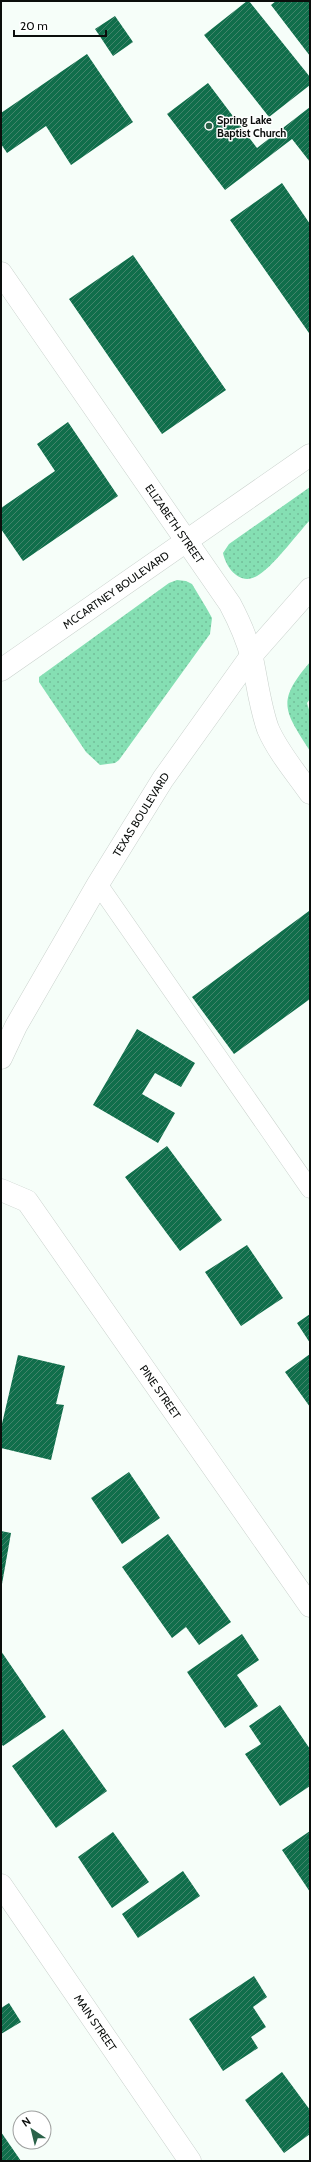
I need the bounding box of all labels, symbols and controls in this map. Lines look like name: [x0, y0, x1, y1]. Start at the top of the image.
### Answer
scale bar: [14, 12, 106, 38]
text: 20 m: [20, 18, 48, 33]
place label: Spring Lake Baptist Church: [217, 113, 286, 140]
marker: Spring Lake Baptist Church: [204, 121, 214, 131]
street label: ELIZABETH STREET: [142, 482, 207, 566]
street label: MCCARTNEY BOULEVARD: [60, 548, 172, 632]
street label: TEXAS BOULEVARD: [110, 770, 172, 859]
street label: PINE STREET: [137, 1362, 184, 1422]
street label: MAIN STREET: [71, 1992, 120, 2054]
north arrow: [12, 2110, 52, 2150]
text: N: [19, 2114, 33, 2130]

